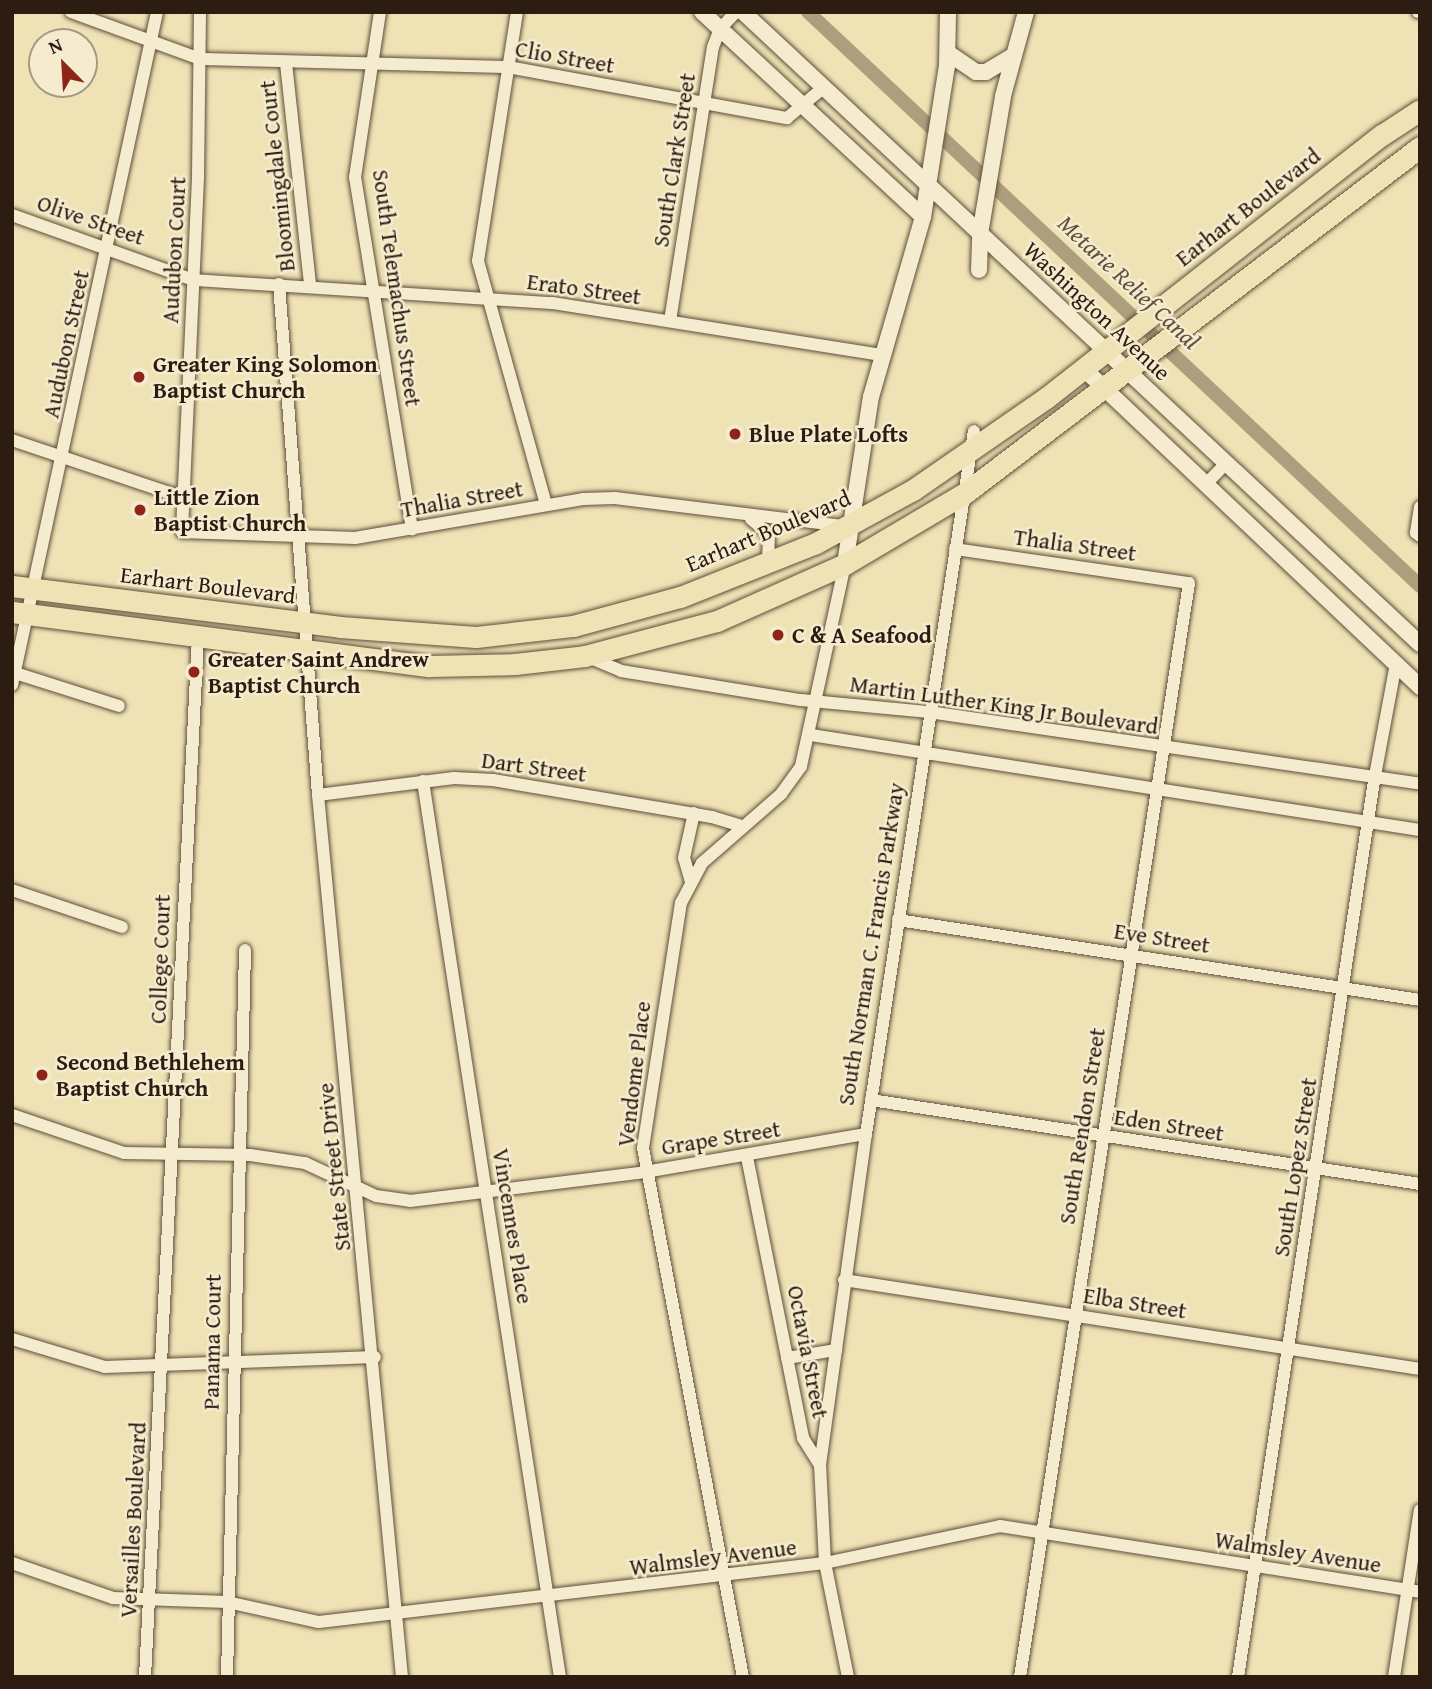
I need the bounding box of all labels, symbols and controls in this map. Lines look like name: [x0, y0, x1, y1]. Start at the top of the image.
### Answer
north arrow: [28, 28, 98, 98]
text: N: [44, 30, 67, 61]
street label: Clio Street: [513, 35, 617, 79]
street label: South Clark Street: [647, 71, 701, 249]
street label: Bloomingdale Court: [253, 79, 301, 273]
street label: Earhart Boulevard: [1170, 142, 1326, 272]
street label: South Telemachus Street: [367, 168, 427, 408]
street label: Audubon Court: [156, 176, 192, 324]
street label: Olive Street: [34, 189, 148, 251]
water label: Metarie Relief Canal: [1052, 209, 1206, 355]
street label: Washington Avenue: [1018, 236, 1176, 386]
street label: Audubon Street: [37, 267, 95, 421]
street label: Erato Street: [525, 267, 643, 311]
place label: Greater King Solomon Baptist Church: [153, 350, 378, 404]
marker: Greater King Solomon Baptist Church: [131, 369, 147, 385]
place label: Blue Plate Lofts: [749, 420, 908, 448]
marker: Blue Plate Lofts: [727, 426, 743, 442]
street label: Thalia Street: [399, 475, 525, 523]
place label: Little Zion Baptist Church: [154, 483, 306, 537]
street label: Earhart Boulevard: [681, 484, 855, 578]
marker: Little Zion Baptist Church: [132, 502, 148, 518]
street label: Thalia Street: [1012, 523, 1138, 567]
street label: Earhart Boulevard: [119, 561, 297, 609]
place label: C & A Seafood: [792, 621, 932, 649]
marker: C & A Seafood: [770, 627, 786, 643]
place label: Greater Saint Andrew Baptist Church: [208, 645, 429, 699]
marker: Greater Saint Andrew Baptist Church: [186, 664, 202, 680]
street label: Martin Luther King Jr Boulevard: [848, 670, 1160, 740]
street label: Dart Street: [480, 746, 588, 788]
street label: South Norman C. Francis Parkway: [832, 781, 910, 1107]
street label: College Court: [144, 894, 176, 1024]
street label: Eve Street: [1112, 917, 1212, 959]
street label: Vendome Place: [611, 999, 657, 1149]
street label: South Rendon Street: [1053, 1026, 1111, 1226]
place label: Second Bethlehem Baptist Church: [56, 1048, 245, 1102]
marker: Second Bethlehem Baptist Church: [34, 1067, 50, 1083]
street label: South Lopez Street: [1267, 1075, 1323, 1259]
street label: State Street Drive: [311, 1081, 357, 1253]
street label: Eden Street: [1112, 1103, 1226, 1147]
street label: Grape Street: [660, 1115, 782, 1161]
street label: Vincennes Place: [487, 1146, 539, 1306]
street label: Panama Court: [197, 1274, 227, 1410]
street label: Elba Street: [1081, 1281, 1189, 1325]
street label: Octavia Street: [782, 1283, 834, 1421]
street label: Versailles Boulevard: [114, 1421, 152, 1619]
street label: Walmsley Avenue: [1213, 1525, 1383, 1579]
street label: Walmsley Avenue: [628, 1533, 798, 1581]

